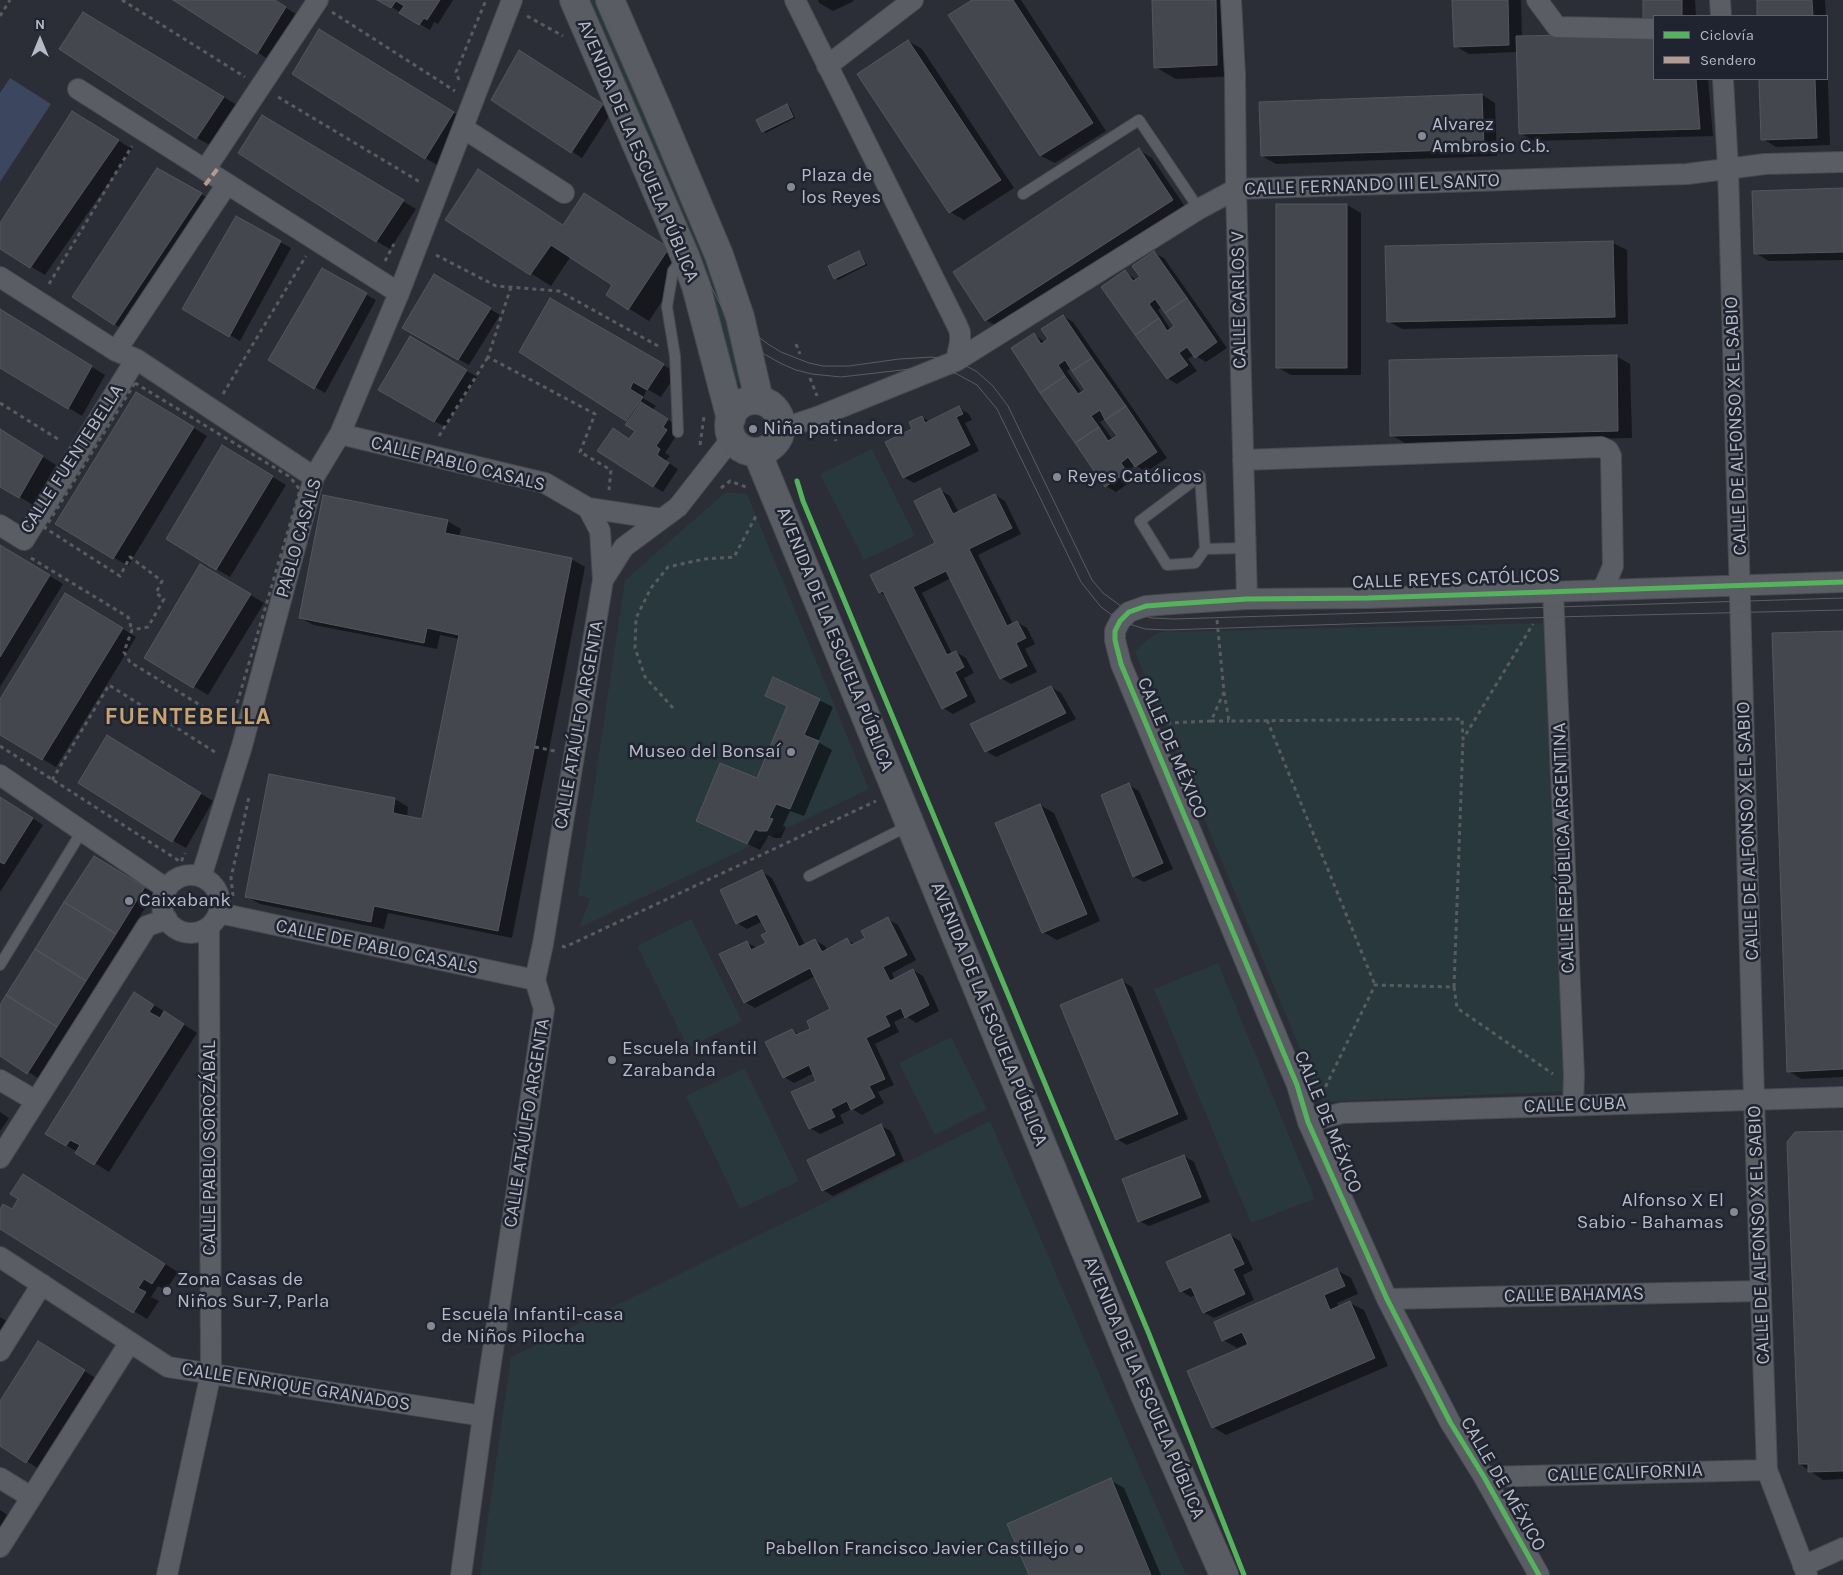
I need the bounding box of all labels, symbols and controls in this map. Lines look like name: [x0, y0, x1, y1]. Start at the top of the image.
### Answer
north arrow: [15, 15, 65, 65]
legend: [1653, 15, 1828, 80]
text: N: [35, 16, 45, 33]
street label: AVENIDA DE LA ESCUELA PÚBLICA: [572, 16, 704, 286]
text: Ciclovía: [1700, 26, 1754, 44]
text: Sendero: [1700, 51, 1756, 69]
place label: Alvarez Ambrosio C.b.: [1432, 114, 1549, 158]
marker: Alvarez Ambrosio C.b.: [1416, 130, 1428, 142]
place label: Plaza de los Reyes: [801, 165, 881, 209]
street label: CALLE FERNANDO III EL SANTO: [1244, 169, 1500, 201]
marker: Plaza de los Reyes: [785, 181, 797, 193]
street label: CALLE CARLOS V: [1226, 231, 1252, 369]
street label: CALLE DE ALFONSO X EL SABIO: [1720, 296, 1752, 556]
street label: CALLE FUENTEBELLA: [15, 380, 129, 538]
place label: Niña patinadora: [763, 418, 903, 440]
marker: Niña patinadora: [747, 423, 759, 435]
street label: CALLE PABLO CASALS: [368, 431, 548, 497]
place label: Reyes Católicos: [1067, 466, 1202, 488]
marker: Reyes Católicos: [1051, 471, 1063, 483]
street label: PABLO CASALS: [271, 476, 327, 600]
street label: AVENIDA DE LA ESCUELA PÚBLICA: [771, 504, 899, 774]
street label: CALLE REYES CATÓLICOS: [1352, 564, 1560, 594]
street label: CALLE ATAÚLFO ARGENTA: [549, 619, 609, 831]
street label: CALLE DE MÉXICO: [1132, 674, 1212, 822]
street label: CALLE DE ALFONSO X EL SABIO: [1732, 701, 1764, 961]
district label: FUENTEBELLA: [103, 703, 273, 731]
street label: CALLE REPÚBLICA ARGENTINA: [1548, 722, 1580, 974]
place label: Museo del Bonsaí: [628, 741, 781, 763]
marker: Museo del Bonsaí: [785, 746, 797, 758]
street label: AVENIDA DE LA ESCUELA PÚBLICA: [925, 879, 1053, 1149]
place label: Caixabank: [139, 890, 231, 912]
marker: Caixabank: [123, 895, 135, 907]
street label: CALLE DE PABLO CASALS: [274, 914, 480, 980]
street label: CALLE ATAÚLFO ARGENTA: [499, 1017, 555, 1229]
place label: Escuela Infantil Zarabanda: [622, 1038, 757, 1082]
street label: CALLE PABLO SOROZÁBAL: [199, 1040, 221, 1256]
street label: CALLE DE MÉXICO: [1289, 1048, 1367, 1196]
marker: Escuela Infantil Zarabanda: [606, 1054, 618, 1066]
street label: CALLE CUBA: [1523, 1092, 1627, 1118]
street label: CALLE DE ALFONSO X EL SABIO: [1743, 1105, 1775, 1365]
place label: Alfonso X El Sabio - Bahamas: [1577, 1190, 1724, 1234]
marker: Alfonso X El Sabio - Bahamas: [1728, 1206, 1740, 1218]
street label: AVENIDA DE LA ESCUELA PÚBLICA: [1078, 1253, 1210, 1523]
place label: Zona Casas de Niños Sur-7, Parla: [177, 1269, 330, 1313]
street label: CALLE BAHAMAS: [1504, 1282, 1644, 1308]
marker: Zona Casas de Niños Sur-7, Parla: [161, 1285, 173, 1297]
place label: Escuela Infantil-casa de Niños Pilocha: [441, 1304, 624, 1348]
marker: Escuela Infantil-casa de Niños Pilocha: [425, 1320, 437, 1332]
street label: CALLE ENRIQUE GRANADOS: [180, 1358, 412, 1416]
street label: CALLE DE MÉXICO: [1455, 1413, 1551, 1555]
street label: CALLE CALIFORNIA: [1547, 1459, 1703, 1487]
place label: Pabellon Francisco Javier Castillejo: [765, 1538, 1069, 1560]
marker: Pabellon Francisco Javier Castillejo: [1073, 1543, 1085, 1555]

